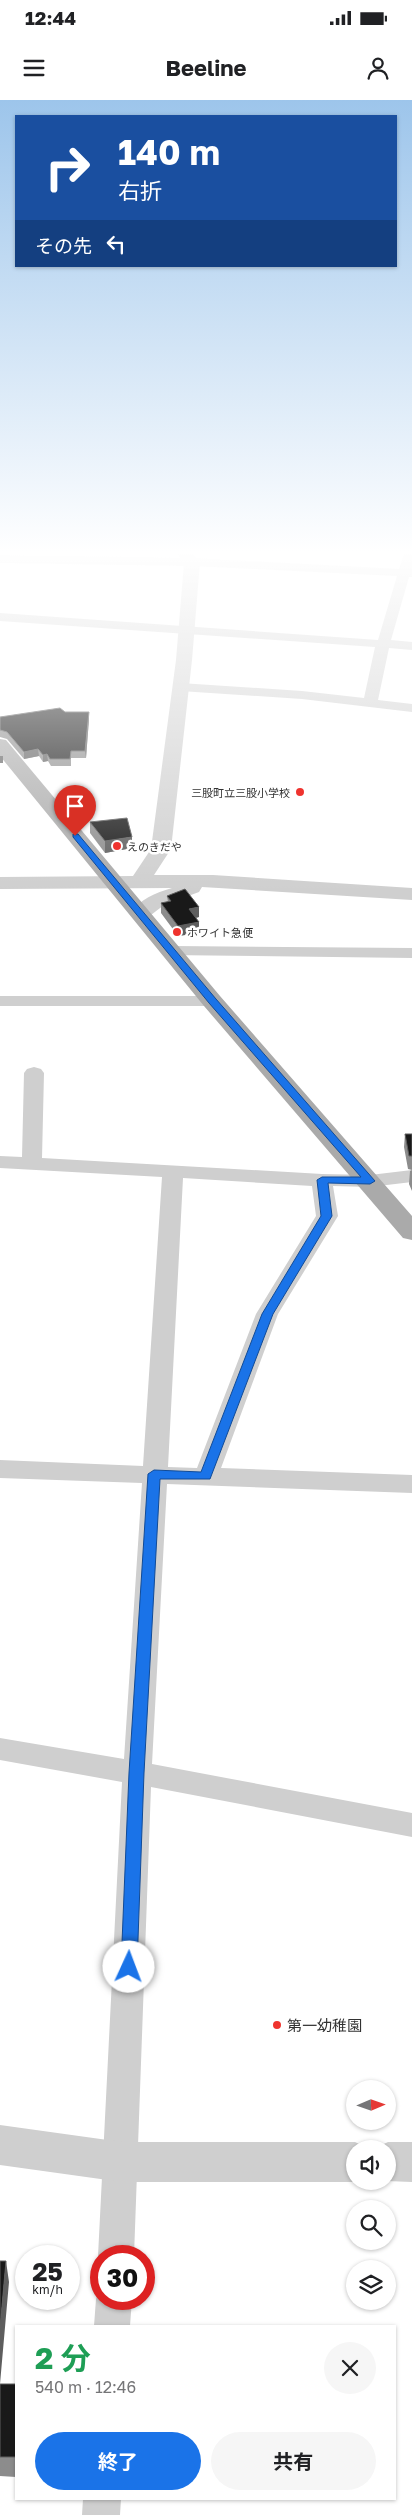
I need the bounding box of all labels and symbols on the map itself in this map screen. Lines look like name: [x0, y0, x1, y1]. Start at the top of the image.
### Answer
pin: [54, 785, 96, 836]
place label: 三股町立三股小学校: [191, 786, 290, 799]
marker: 三股町立三股小学校: [294, 786, 306, 798]
marker: えのきだや: [111, 840, 123, 852]
place label: えのきだや: [127, 840, 182, 853]
marker: ホワイト急便: [171, 926, 183, 938]
place label: ホワイト急便: [187, 926, 254, 939]
position arrow: [102, 1940, 154, 1992]
place label: 第一幼稚園: [287, 2016, 362, 2034]
marker: 第一幼稚園: [271, 2019, 283, 2031]
north arrow: [346, 2080, 396, 2130]
speed limit sign: 30: [90, 2245, 155, 2310]

